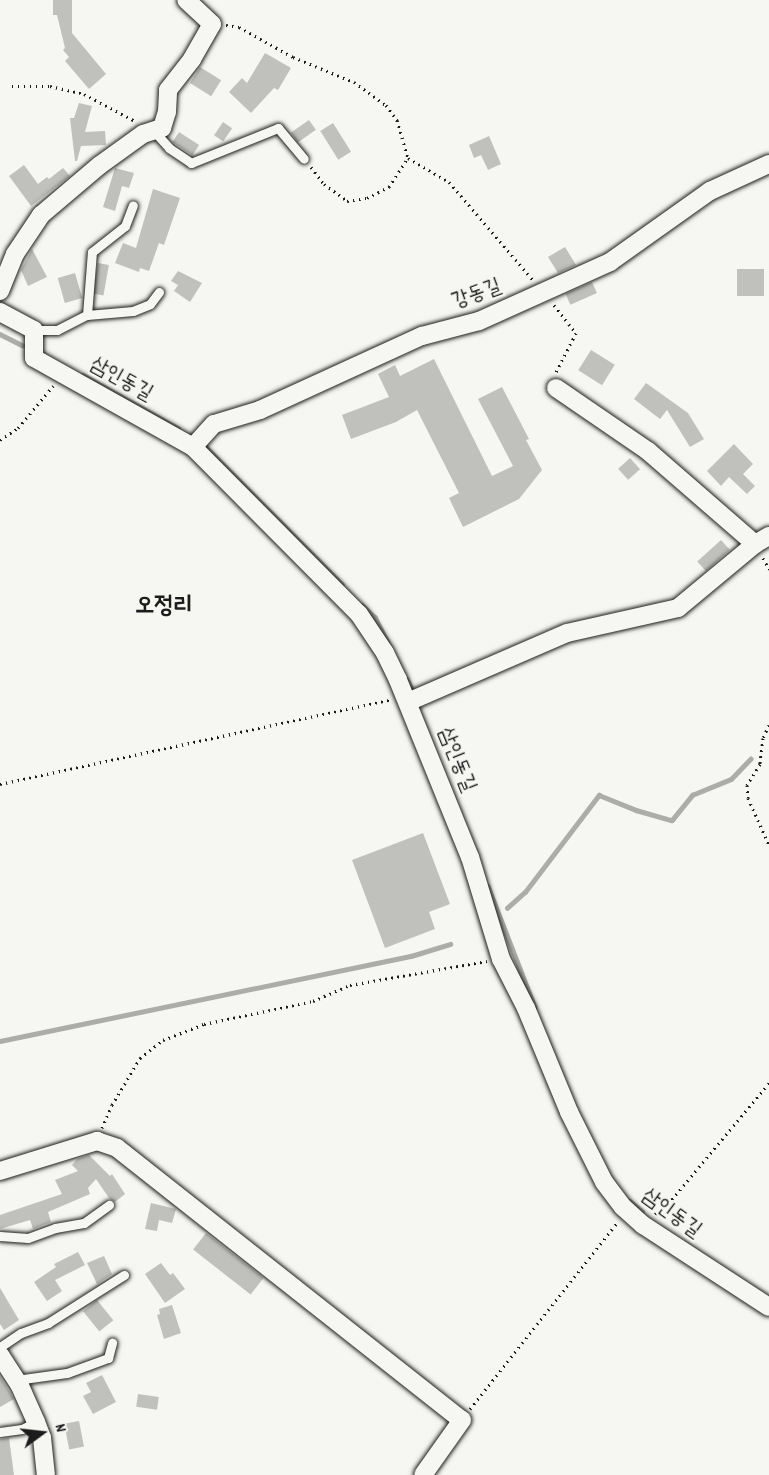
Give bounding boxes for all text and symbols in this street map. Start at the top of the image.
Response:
street label: 강동길 [449,274,505,316]
street label: 삼인동길 [85,353,157,407]
district label: 오정리 [135,594,193,622]
street label: 삼인동길 [432,724,480,796]
street label: 삼인동길 [636,1184,706,1244]
north arrow [12,1403,72,1463]
text: N [48,1421,72,1435]

